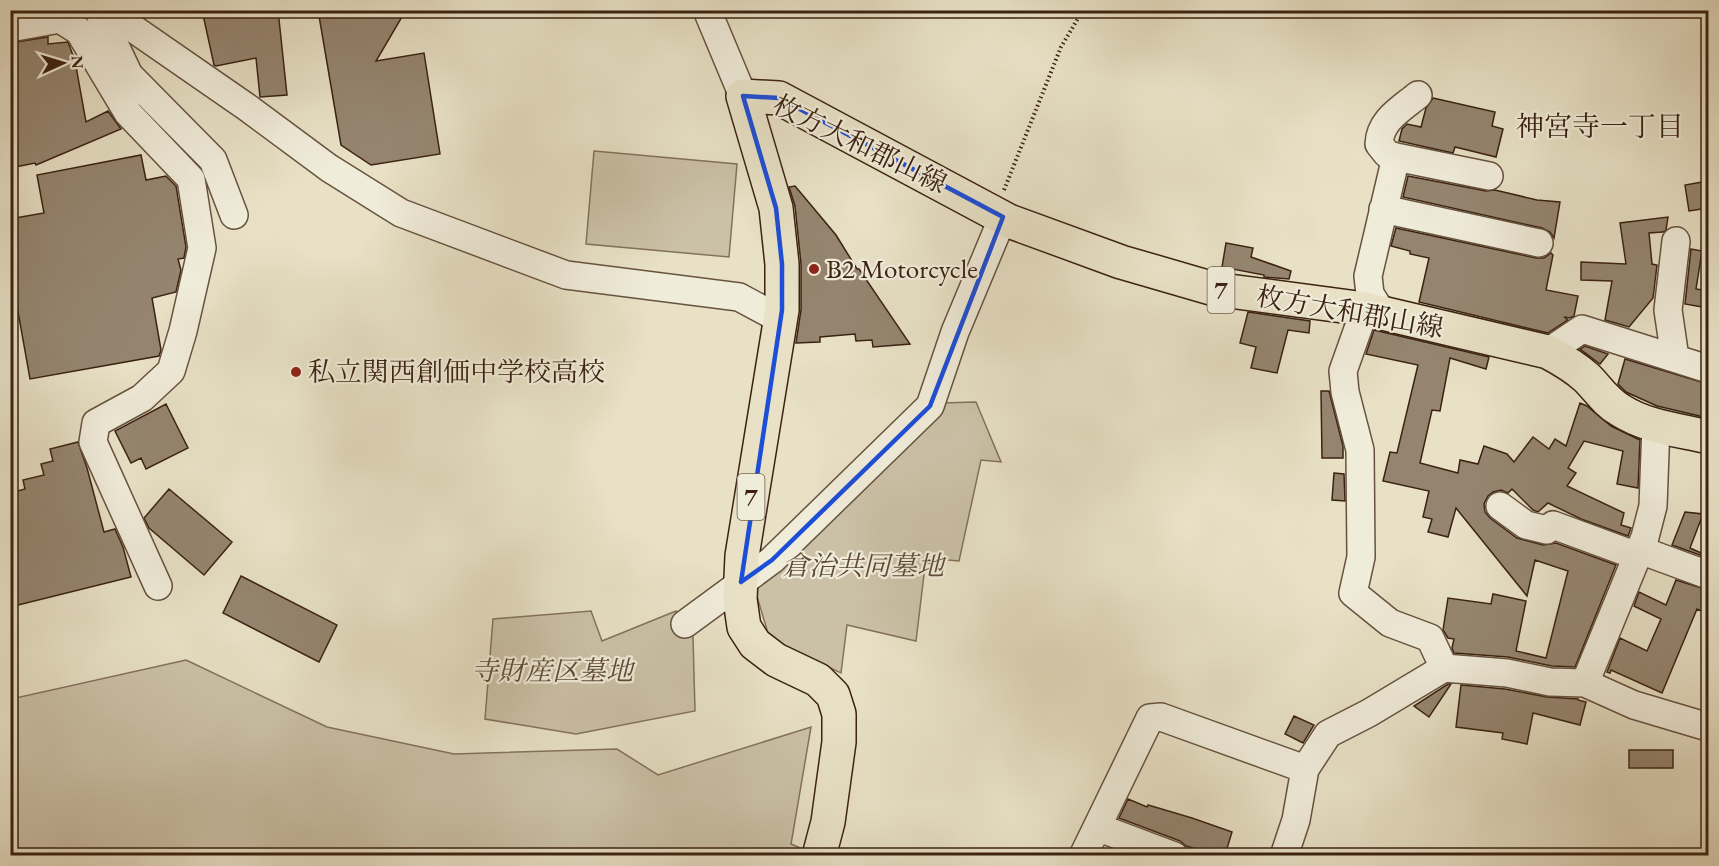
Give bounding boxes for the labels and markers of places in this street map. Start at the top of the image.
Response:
place label: B2 Motorcycle [826,251,978,286]
marker: B2 Motorcycle [807,262,821,276]
place label: 私立関西創価中学校高校 [308,354,605,389]
marker: 私立関西創価中学校高校 [289,365,303,379]

